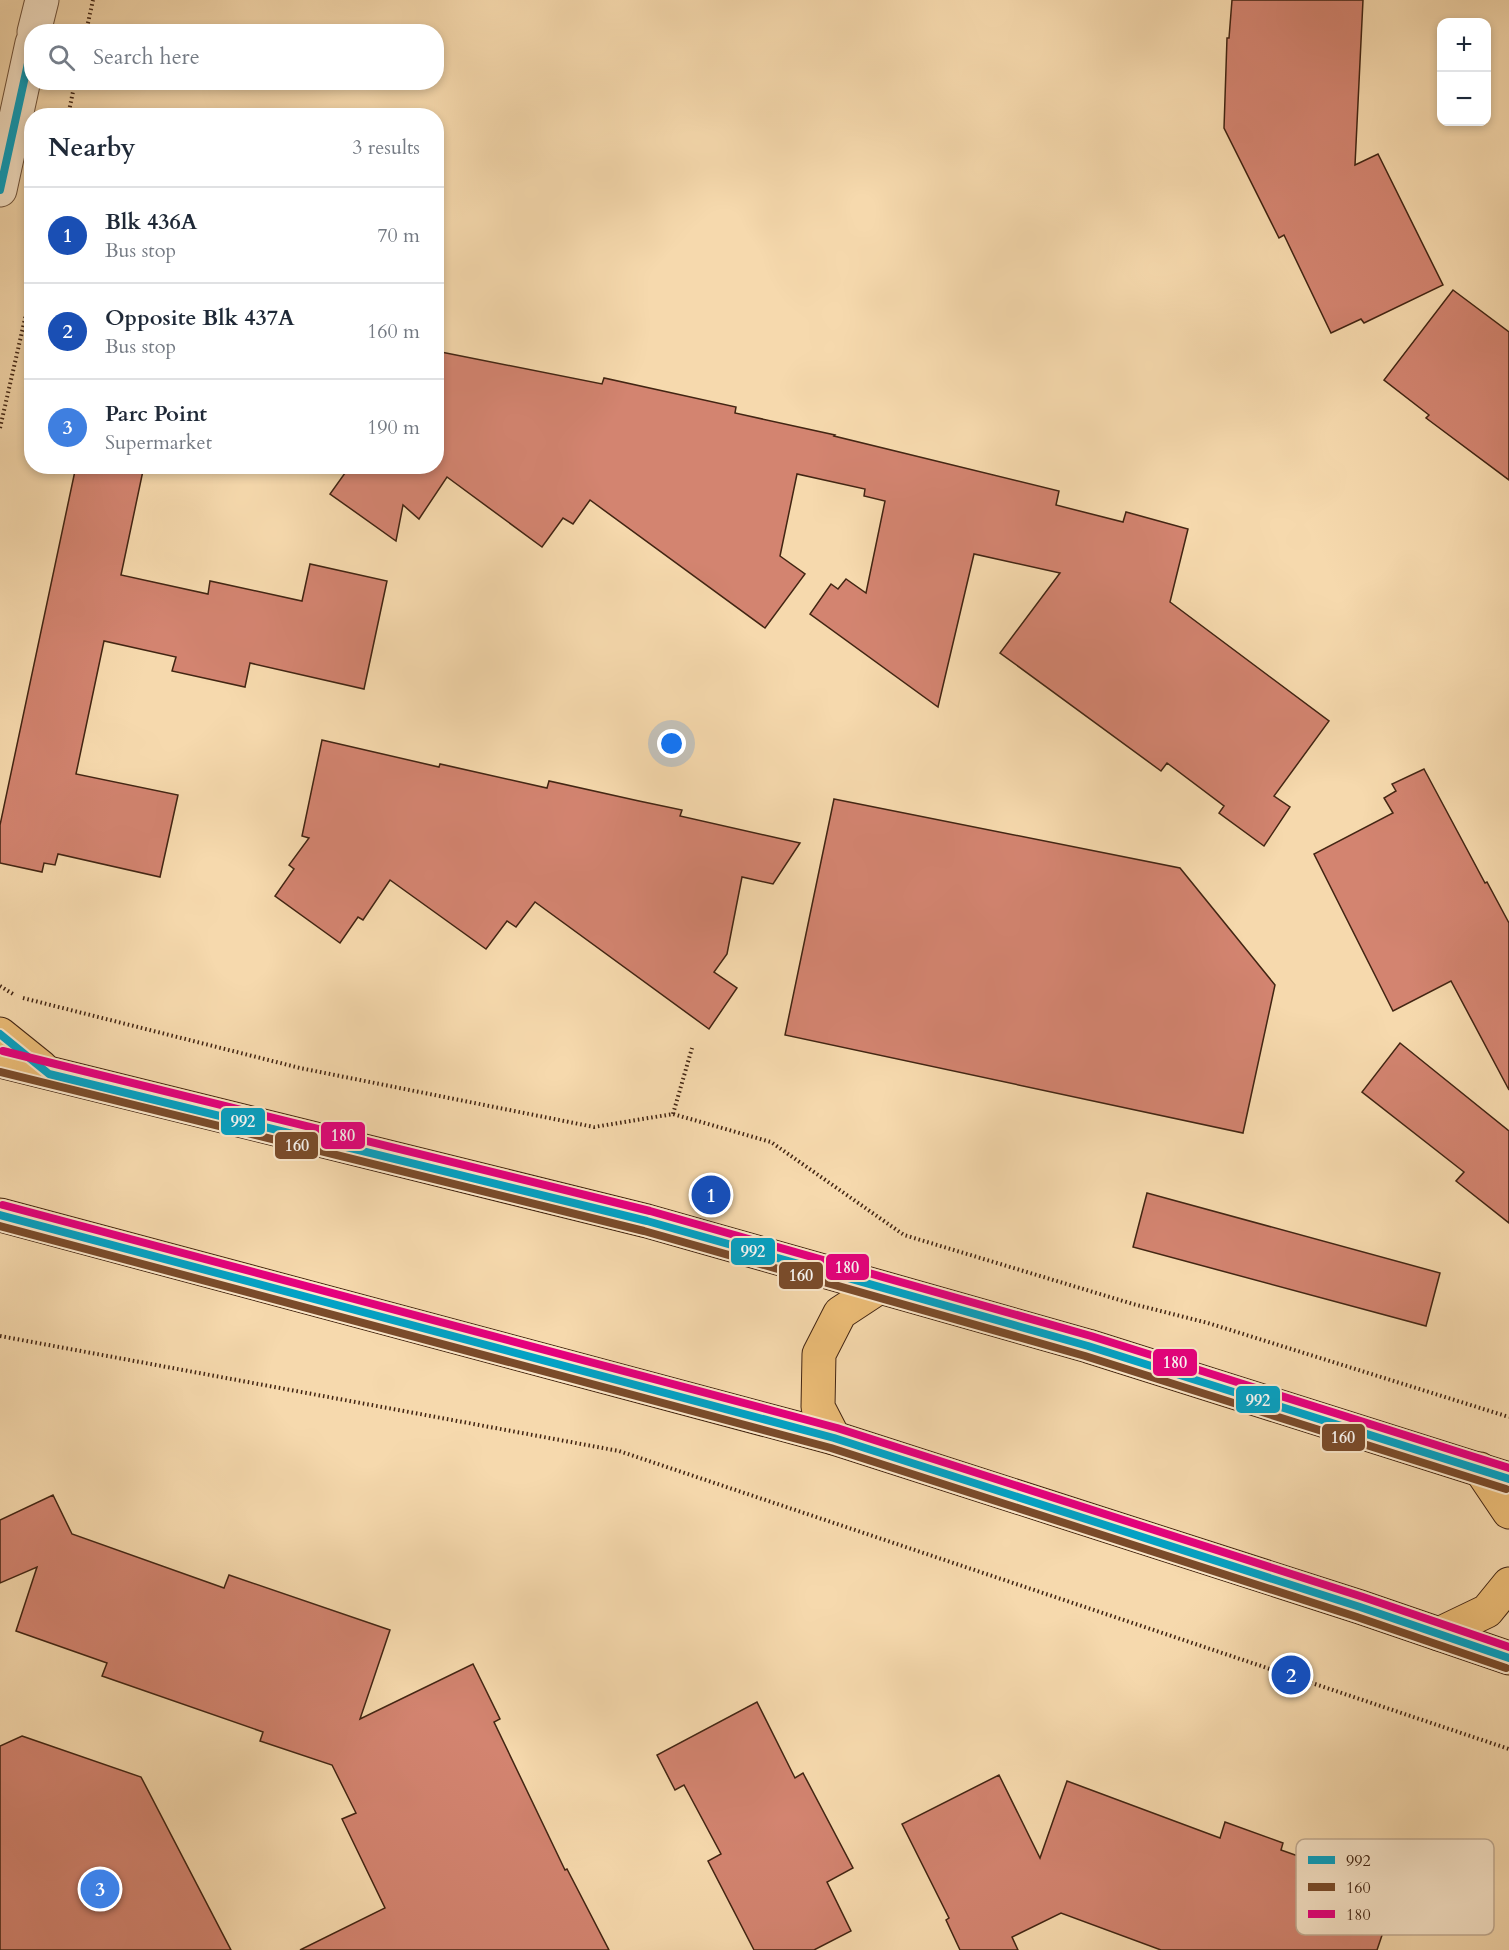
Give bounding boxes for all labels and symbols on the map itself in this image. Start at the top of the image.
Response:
your location [657,729,686,758]
line badge: 992 [220,1107,266,1136]
text: 992 [231,1111,255,1133]
line badge: 180 [320,1121,366,1150]
text: 180 [331,1125,355,1147]
line badge: 160 [274,1131,319,1160]
text: 160 [285,1135,309,1157]
pin: 1 [692,1172,730,1218]
line badge: 992 [730,1237,776,1266]
text: 992 [741,1241,765,1263]
line badge: 180 [825,1253,870,1281]
text: 180 [835,1257,859,1279]
line badge: 160 [778,1261,824,1290]
text: 160 [789,1265,813,1287]
line badge: 180 [1152,1348,1198,1377]
text: 180 [1163,1352,1187,1374]
line badge: 992 [1235,1385,1281,1414]
text: 992 [1246,1390,1270,1412]
line badge: 160 [1321,1423,1366,1452]
text: 160 [1331,1427,1355,1449]
pin: 2 [1272,1652,1310,1698]
legend [1296,1839,1494,1935]
text: 992 [1346,1850,1371,1872]
pin: 3 [80,1866,120,1912]
text: 160 [1346,1877,1371,1899]
text: 180 [1346,1904,1371,1926]

